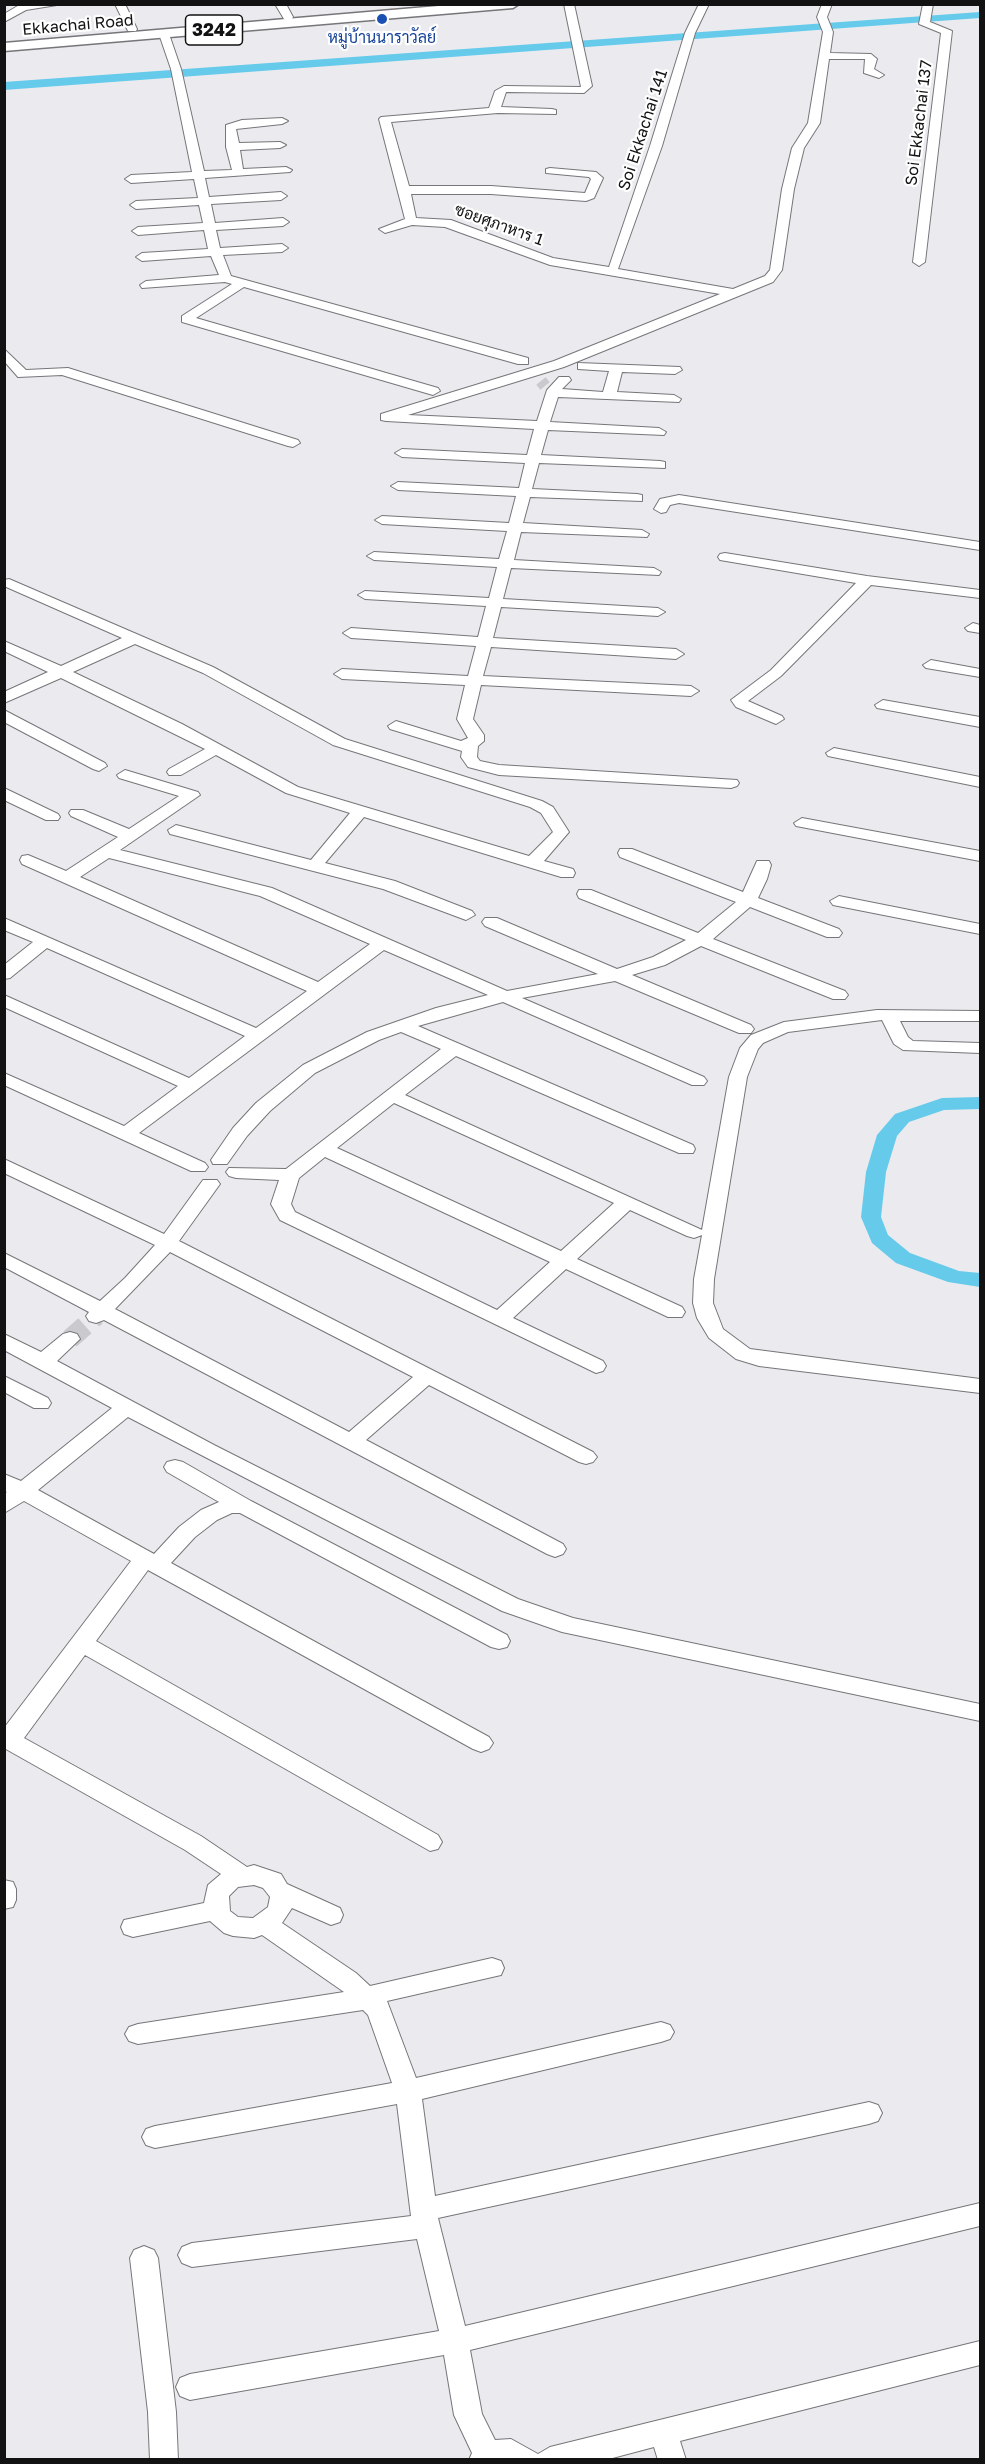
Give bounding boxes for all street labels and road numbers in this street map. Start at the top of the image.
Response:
street label: Ekkachai Road [21,11,135,39]
road number: 3242 [186,15,242,45]
street label: Soi Ekkachai 137 [902,59,936,187]
street label: Soi Ekkachai 141 [614,67,672,193]
street label: ซอยศุภาหาร 1 [452,200,546,250]

